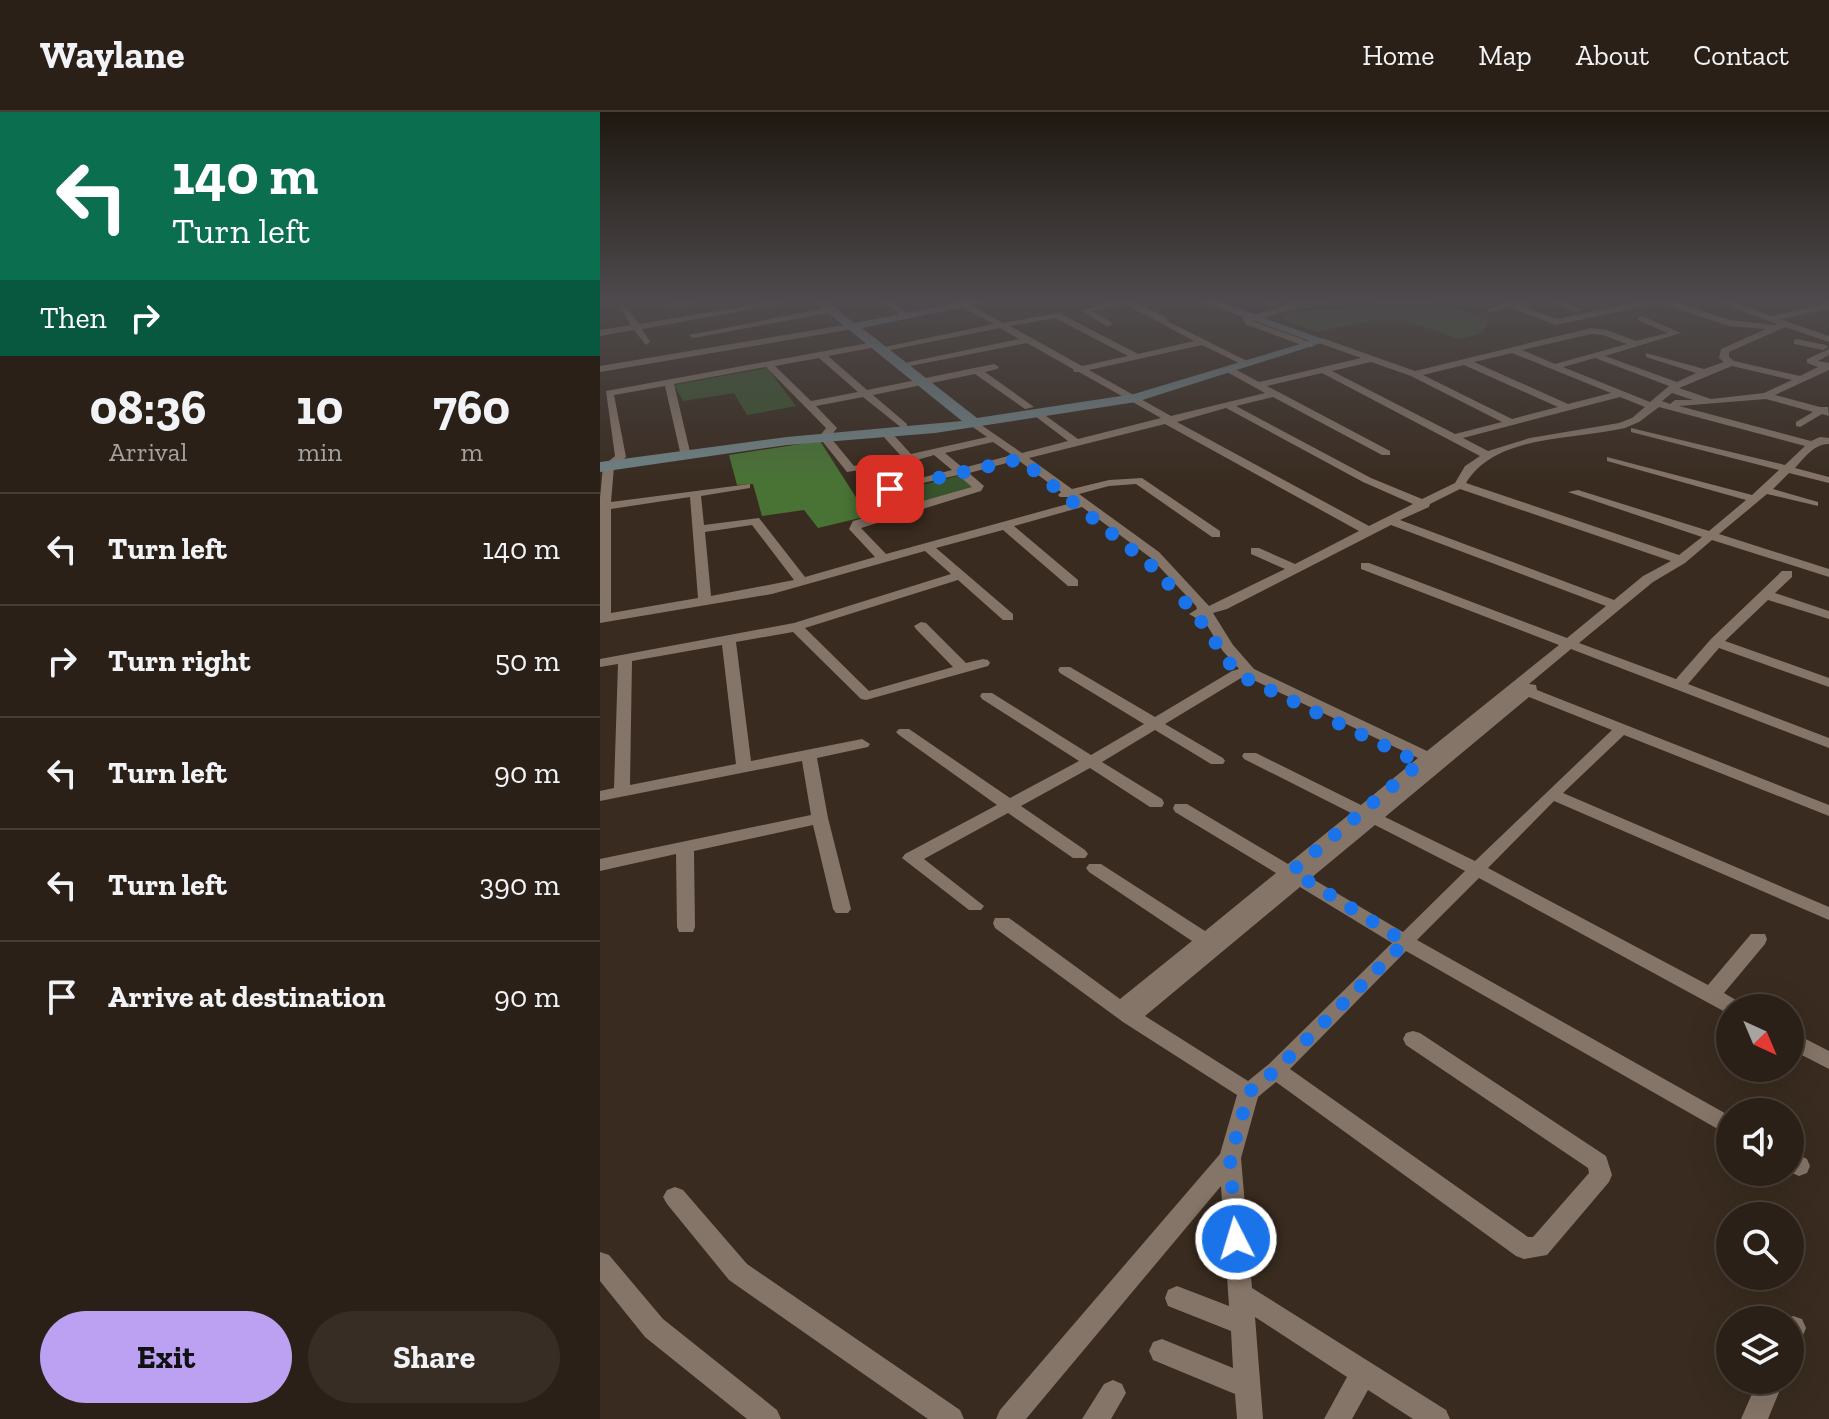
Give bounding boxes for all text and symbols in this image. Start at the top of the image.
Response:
text: Waylane [40,32,185,78]
text: Home [1362,39,1434,72]
text: Map [1478,39,1532,72]
text: About [1576,39,1649,72]
text: Contact [1693,39,1789,72]
text: 140 m [172,141,318,208]
icon: left [40,144,144,248]
text: Turn left [172,209,310,252]
icon: right [123,296,167,340]
text: Then [40,300,107,336]
text: 08:36 [90,379,207,436]
text: 10 [296,379,343,436]
text: 760 [433,379,510,436]
text: Arrival [109,436,187,468]
text: min [297,436,342,468]
text: m [460,436,483,468]
pin [856,455,924,523]
icon: arrive [868,467,912,511]
icon: left [40,527,84,571]
text: Turn left [108,531,227,567]
text: 140 m [482,531,560,567]
icon: right [40,639,84,683]
text: Turn right [108,643,250,679]
text: 50 m [495,643,560,679]
icon: left [40,751,84,795]
text: Turn left [108,755,227,791]
text: 90 m [494,755,560,791]
icon: left [40,863,84,907]
text: Turn left [108,867,227,903]
text: 390 m [479,867,560,903]
icon: arrive [40,975,84,1019]
text: Arrive at destination [108,979,385,1015]
text: 90 m [494,979,560,1015]
north arrow [1716,994,1804,1082]
map controls [1716,994,1804,1394]
button: sound [1716,1098,1804,1186]
position arrow [1194,1197,1278,1281]
button: search [1716,1202,1804,1290]
button: layers [1716,1306,1804,1394]
button: Exit [40,1311,292,1403]
button: Share [308,1311,560,1403]

